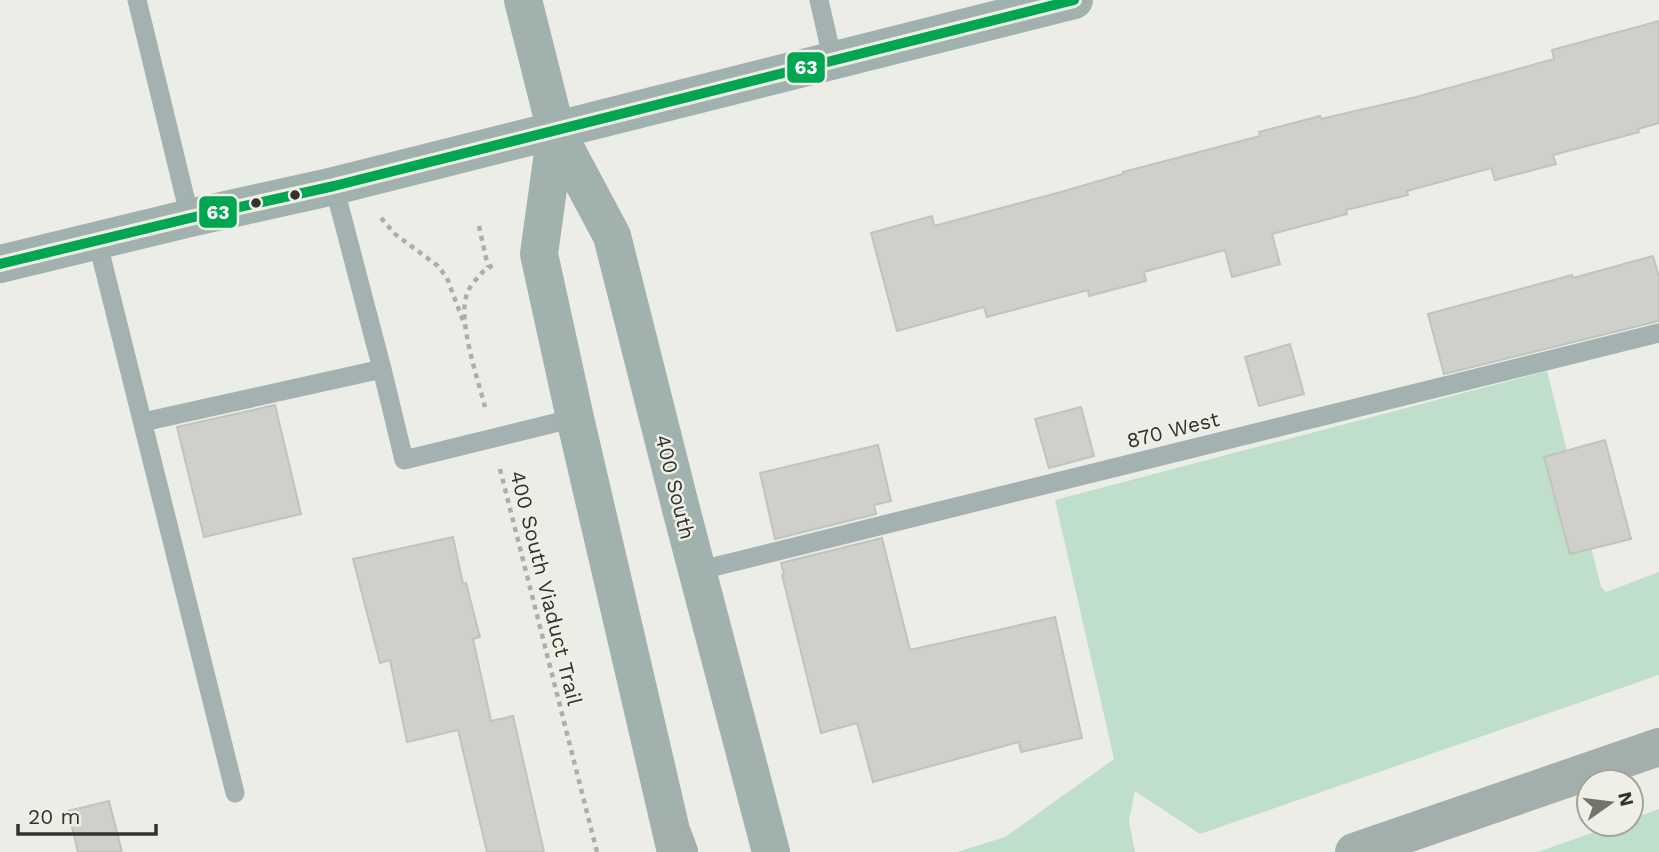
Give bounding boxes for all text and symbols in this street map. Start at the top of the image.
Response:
line badge: 63 [786,51,826,84]
text: 63 [795,56,817,79]
unlabelled marker [288,188,302,202]
line badge: 63 [198,195,238,229]
unlabelled marker [249,196,263,210]
text: 63 [207,201,229,224]
street label: 870 West [1124,406,1222,453]
street label: 400 South [650,432,701,542]
street label: 400 South Viaduct Trail [505,468,588,708]
north arrow [1575,768,1645,838]
text: N [1613,789,1639,809]
scale bar [18,792,156,836]
text: 20 m [28,804,80,829]

